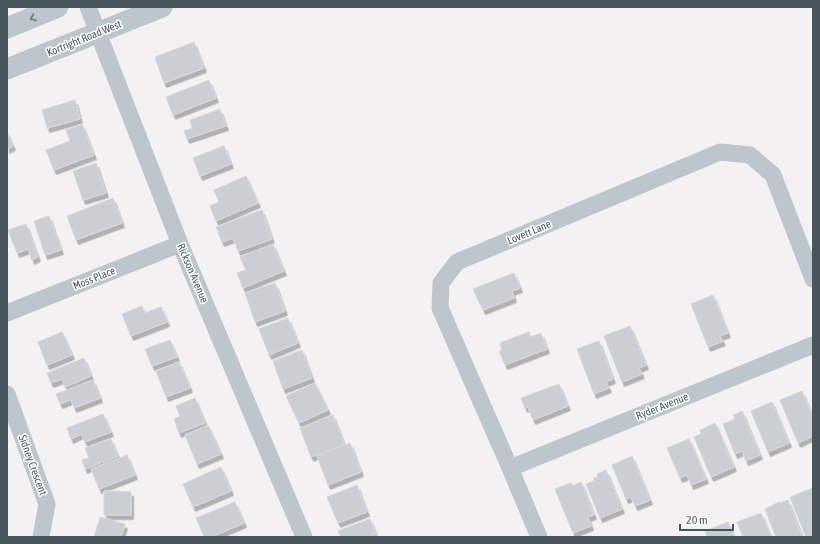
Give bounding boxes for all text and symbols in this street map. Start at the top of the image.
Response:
one-way arrow [29,13,36,21]
street label: Kortright Road West [45,18,123,58]
street label: Lovett Lane [505,217,553,247]
street label: Rickson Avenue [175,242,211,304]
street label: Moss Place [71,264,117,292]
street label: Ryder Avenue [634,390,690,422]
street label: Sidney Crescent [17,433,49,497]
scale bar [680,506,733,532]
text: 20 m [686,513,708,527]

